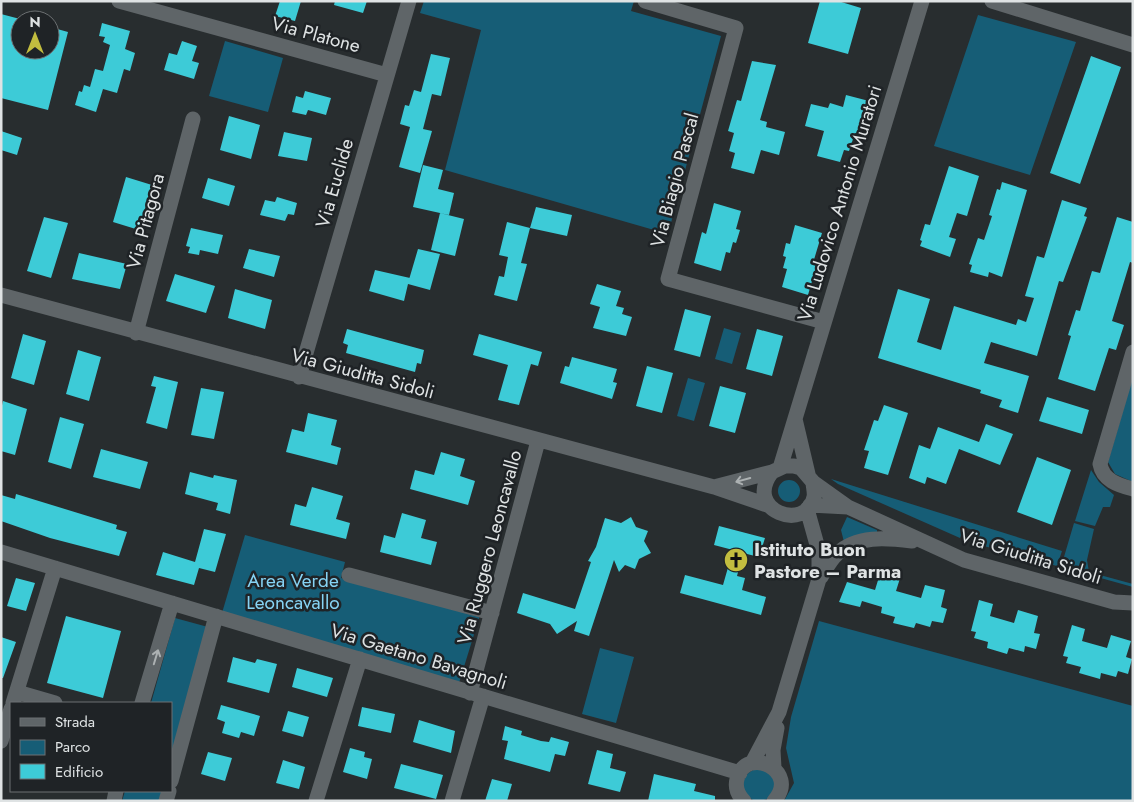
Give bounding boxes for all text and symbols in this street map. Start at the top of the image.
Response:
north arrow [10,10,60,60]
street label: Via Platone [268,10,363,59]
text: N [29,12,41,32]
street label: Via Ludovico Antonio Muratori [791,82,888,325]
street label: Via Biagio Pascal [644,110,705,250]
street label: Via Euclide [309,135,360,231]
street label: Via Pitagora [120,170,171,272]
street label: Via Giuditta Sidoli [288,341,438,406]
street label: Via Ruggero Leoncavallo [451,447,528,647]
one-way arrow [736,475,752,485]
street label: Via Giuditta Sidoli [956,522,1105,591]
place label: Istituto Buon Pastore – Parma [754,536,901,585]
church icon: Istituto Buon Pastore – Parma [723,547,749,573]
park label: Area Verde Leoncavallo [246,567,340,616]
street label: Via Gaetano Bavagnoli [327,617,510,696]
one-way arrow [152,649,162,665]
legend [10,702,172,792]
text: Strada [55,711,95,733]
text: Parco [55,736,90,758]
text: Edificio [55,761,103,783]

